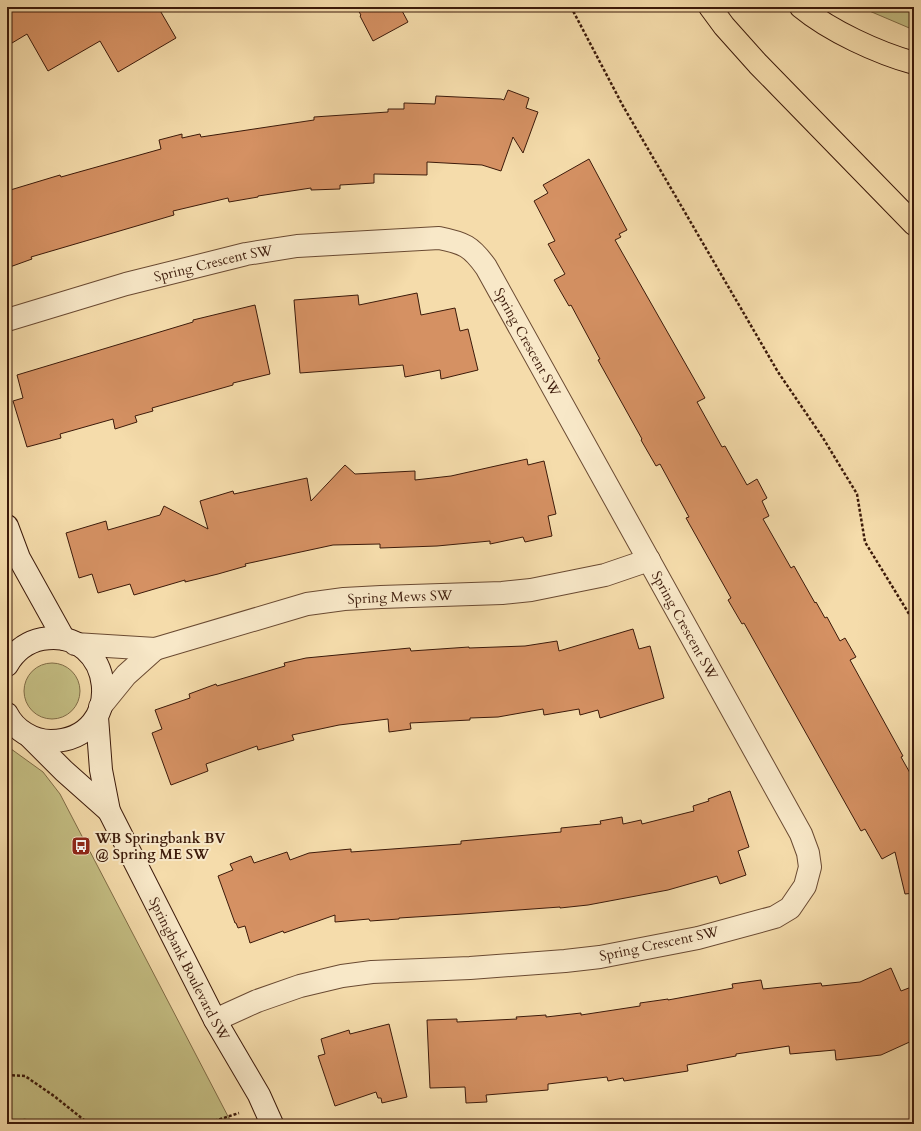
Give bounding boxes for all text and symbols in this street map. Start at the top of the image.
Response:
street label: Spring Crescent SW [152,240,274,286]
street label: Spring Crescent SW [490,284,566,400]
street label: Spring Crescent SW [647,568,723,683]
street label: Spring Mews SW [347,585,453,608]
place label: WB Springbank BV @ Spring ME SW [94,829,225,864]
bus stop icon: WB Springbank BV @ Spring ME SW [70,835,92,857]
street label: Springbank Boulevard SW [145,894,235,1044]
street label: Spring Crescent SW [598,922,721,966]

